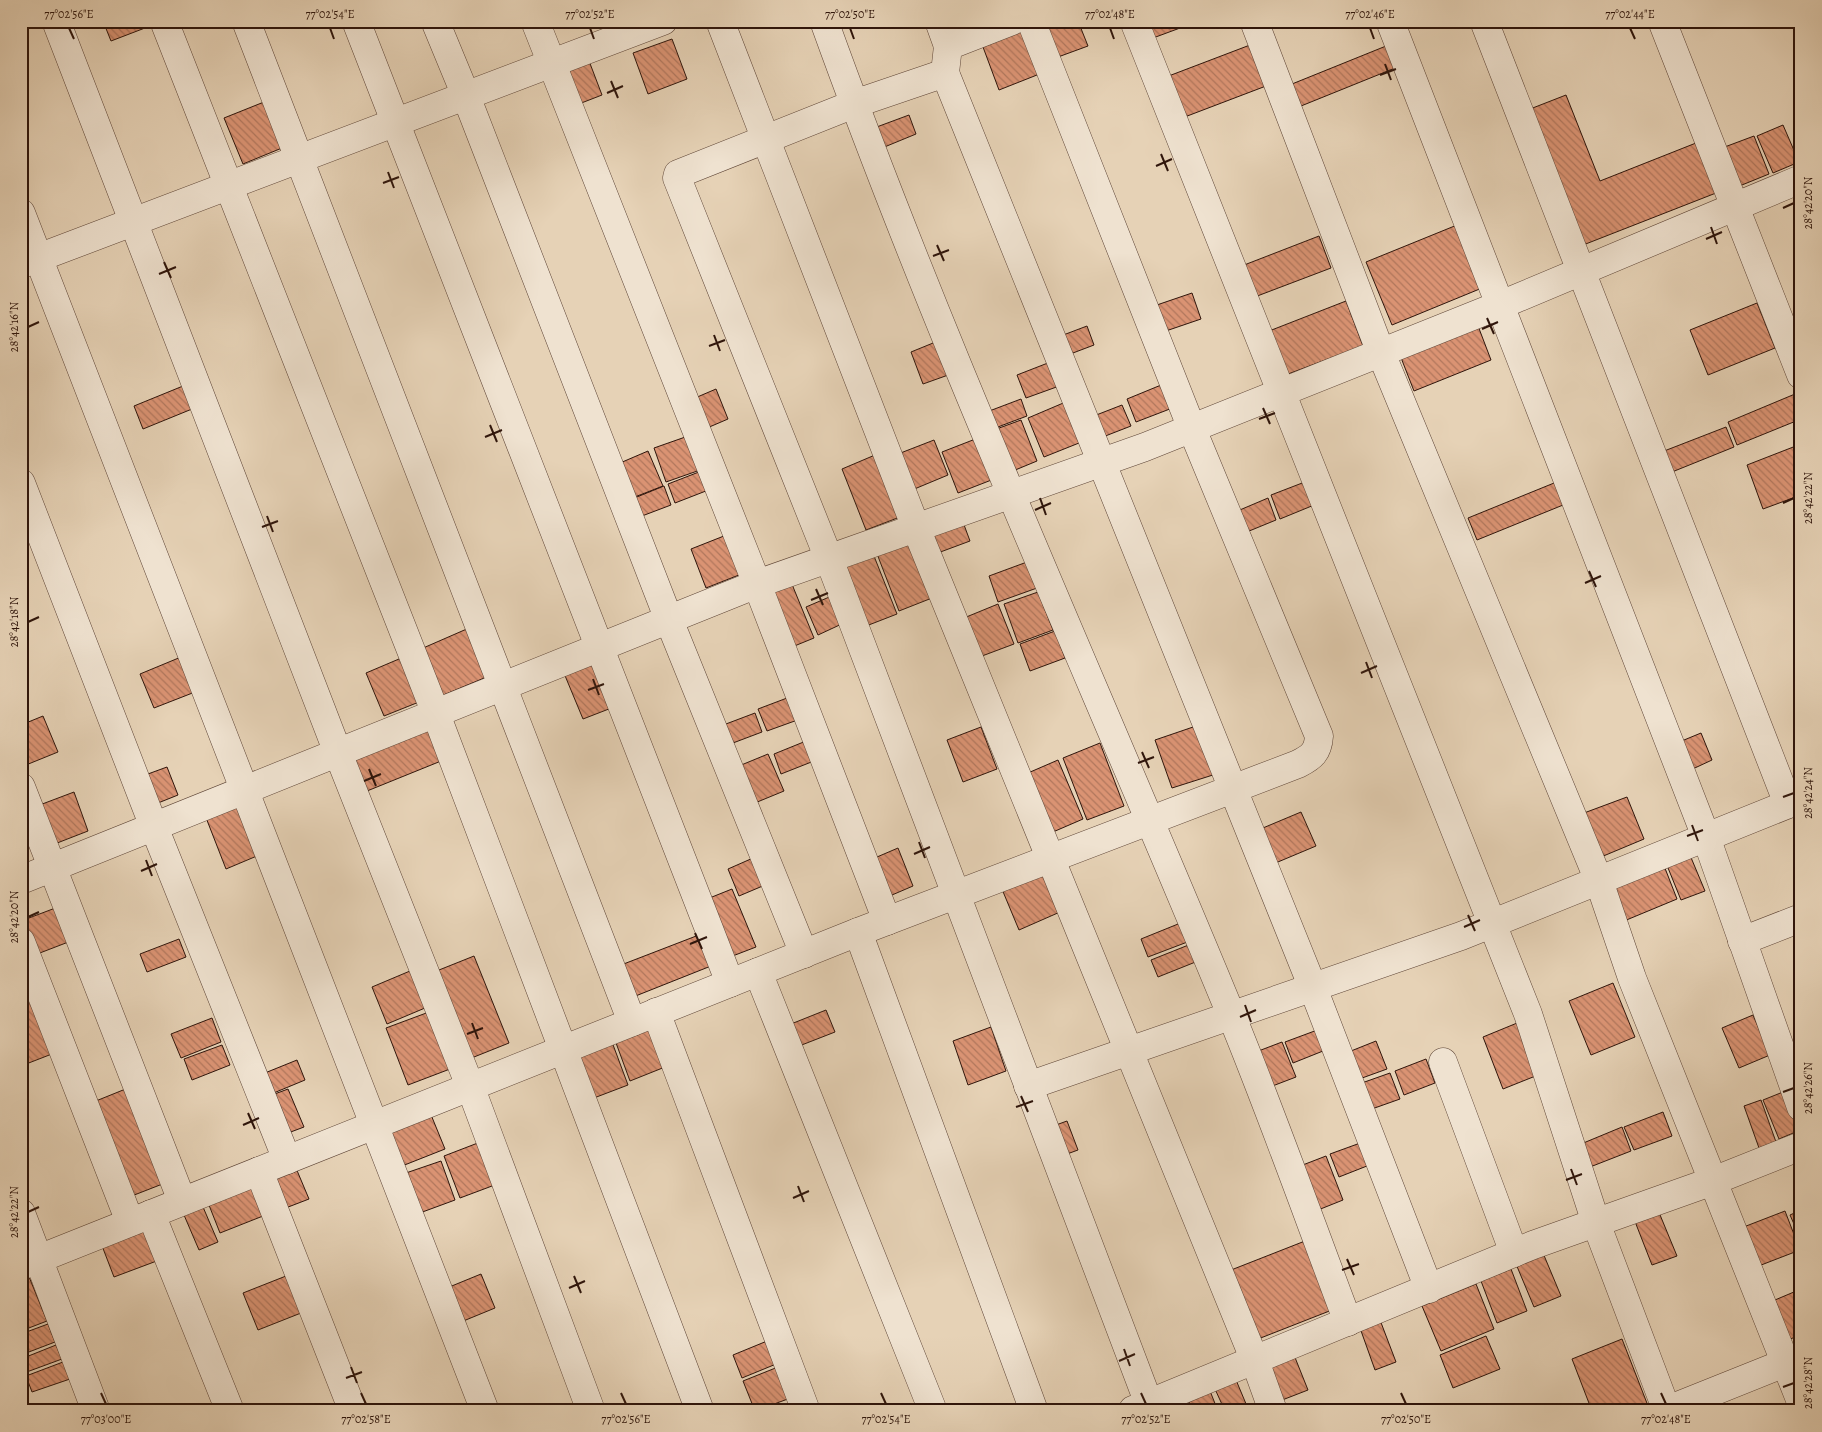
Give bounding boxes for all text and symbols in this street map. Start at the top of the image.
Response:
text: 77°02'56"E [44,6,94,22]
text: 77°02'54"E [305,6,355,22]
text: 77°02'52"E [565,6,615,22]
text: 77°02'50"E [825,6,875,22]
text: 77°02'48"E [1085,6,1135,22]
text: 77°02'46"E [1345,6,1395,22]
text: 77°02'44"E [1605,6,1655,22]
text: 28°42'20"N [1800,176,1816,229]
text: 28°42'16"N [6,302,22,352]
text: 28°42'22"N [1800,472,1816,524]
text: 28°42'18"N [6,596,22,647]
text: 28°42'24"N [1800,767,1816,819]
text: 28°42'20"N [6,890,22,943]
text: 28°42'26"N [1800,1062,1816,1114]
text: 28°42'22"N [6,1186,22,1238]
text: 28°42'28"N [1800,1357,1816,1409]
text: 77°03'00"E [81,1411,131,1427]
text: 77°02'58"E [341,1411,391,1427]
text: 77°02'56"E [601,1411,651,1427]
text: 77°02'54"E [861,1411,911,1427]
text: 77°02'52"E [1121,1411,1171,1427]
text: 77°02'50"E [1381,1411,1431,1427]
text: 77°02'48"E [1641,1411,1691,1427]

